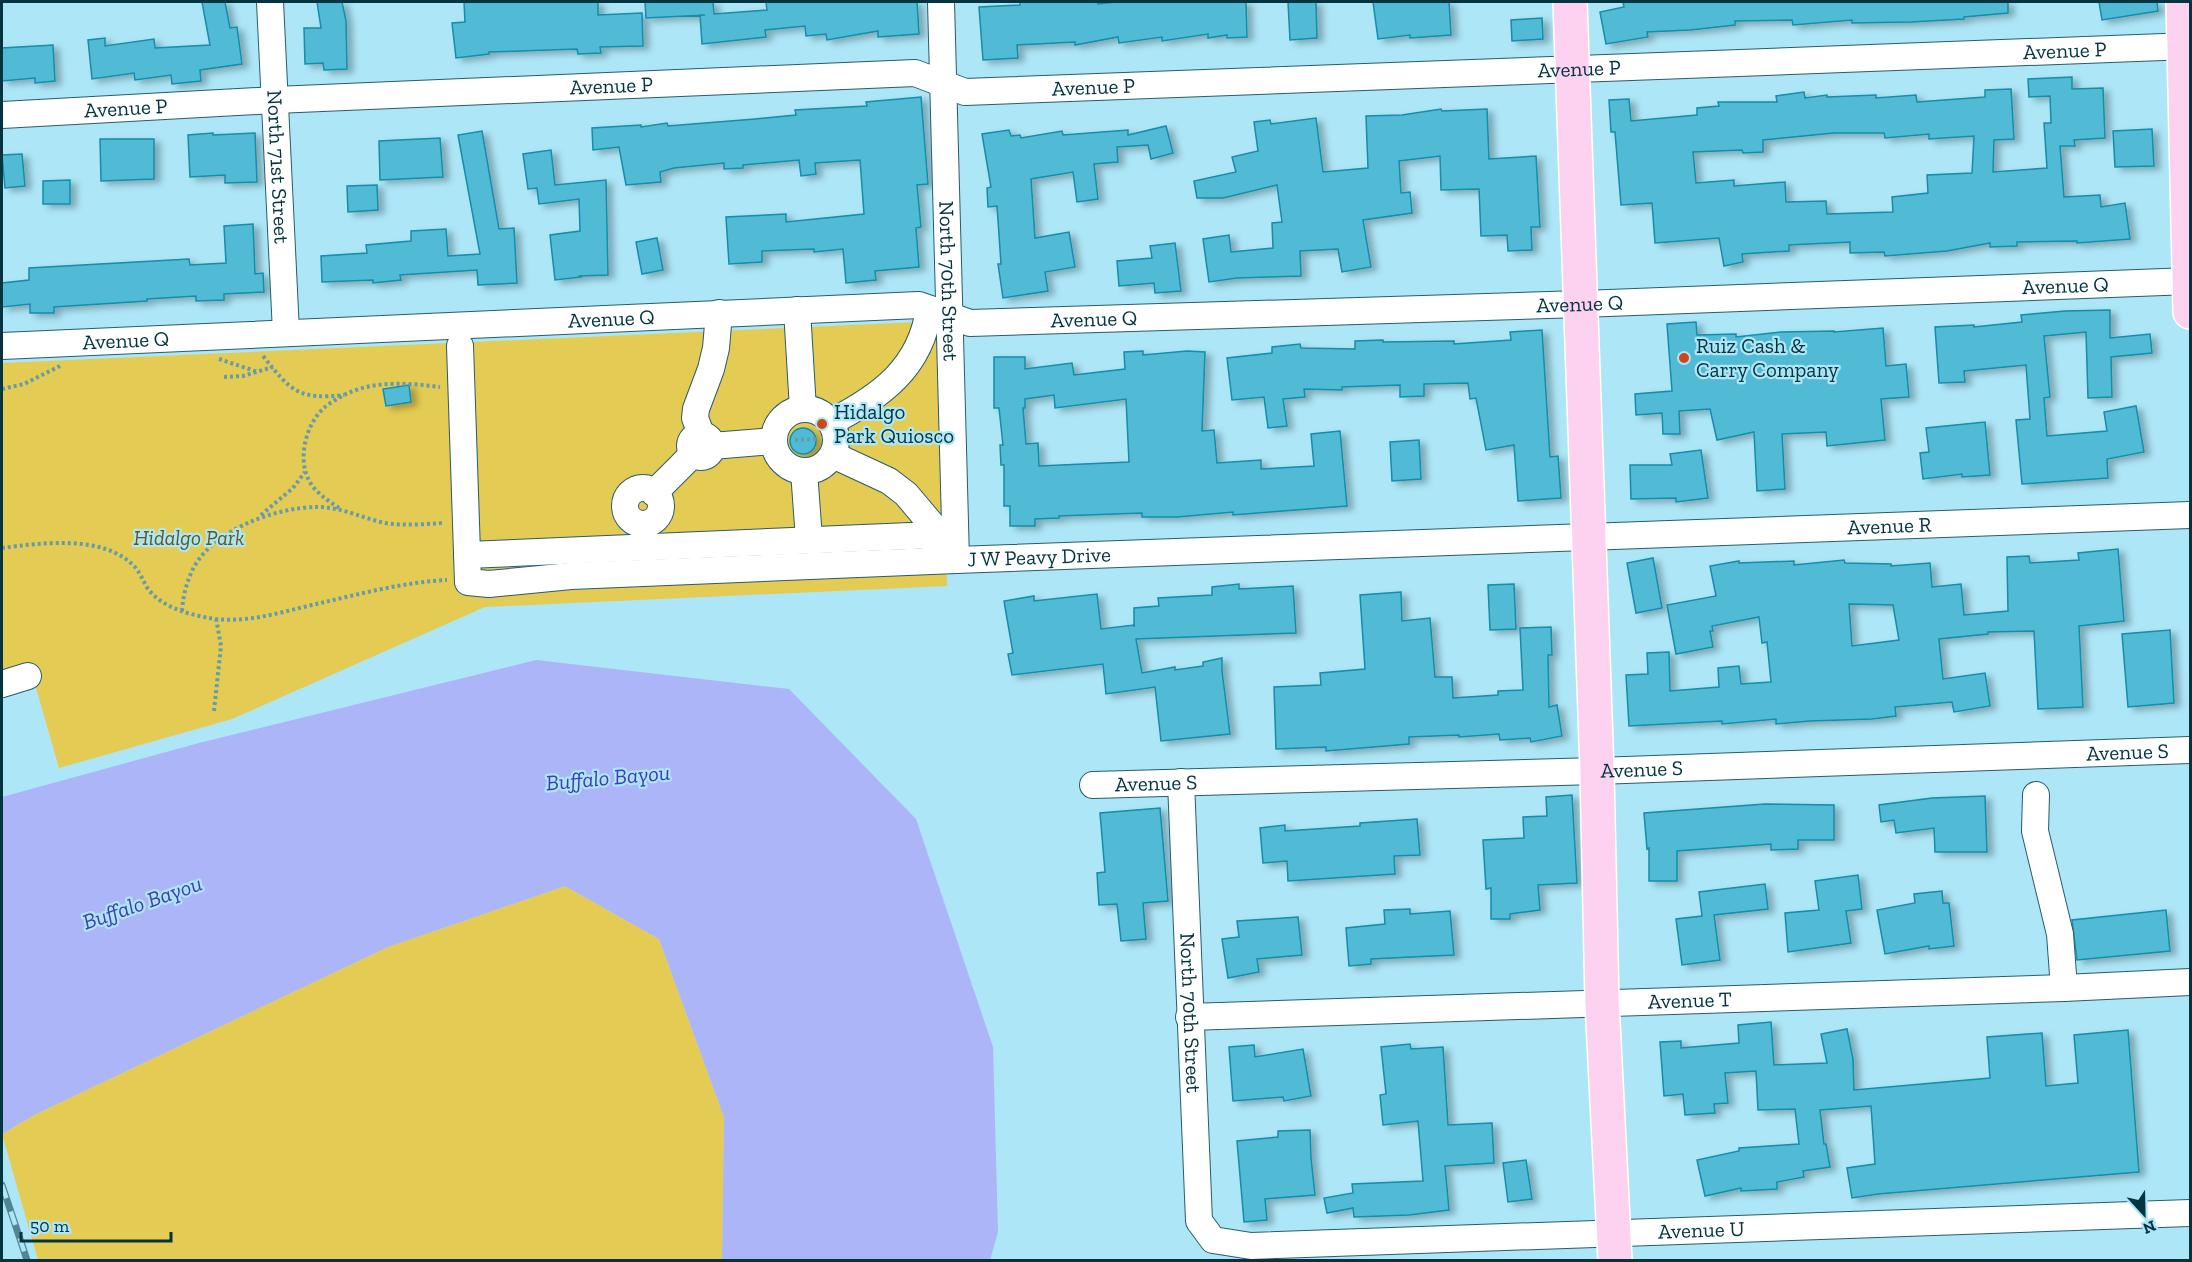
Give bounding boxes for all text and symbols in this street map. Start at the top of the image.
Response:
street label: Avenue P [2023,36,2107,64]
street label: Avenue P [1537,54,1621,82]
street label: Avenue P [569,71,653,100]
street label: Avenue P [1051,73,1136,101]
street label: North 71st Street [262,89,295,244]
street label: Avenue P [83,93,168,122]
street label: North 70th Street [934,200,964,362]
street label: Avenue Q [2021,271,2109,299]
street label: Avenue Q [1536,289,1624,317]
street label: Avenue Q [567,304,655,333]
street label: Avenue Q [1050,305,1138,332]
street label: Avenue Q [82,326,170,354]
place label: Ruiz Cash & Carry Company [1696,333,1839,382]
marker: Ruiz Cash & Carry Company [1677,351,1691,365]
place label: Hidalgo Park Quiosco [834,399,954,448]
marker: Hidalgo Park Quiosco [815,417,829,431]
street label: Avenue R [1847,511,1932,539]
park label: Hidalgo Park [134,525,244,550]
street label: J W Peavy Drive [967,541,1111,572]
street label: Avenue S [2086,738,2169,766]
street label: Avenue S [1600,755,1683,783]
water label: Buffalo Bayou [545,759,671,796]
street label: Avenue S [1114,769,1198,796]
water label: Buffalo Bayou [79,869,206,936]
street label: North 70th Street [1175,932,1207,1094]
street label: Avenue T [1647,986,1732,1014]
north arrow [2114,1184,2174,1244]
scale bar [21,1205,171,1243]
text: 50 m [30,1215,70,1237]
street label: Avenue U [1658,1216,1745,1244]
text: N [2140,1216,2159,1239]

